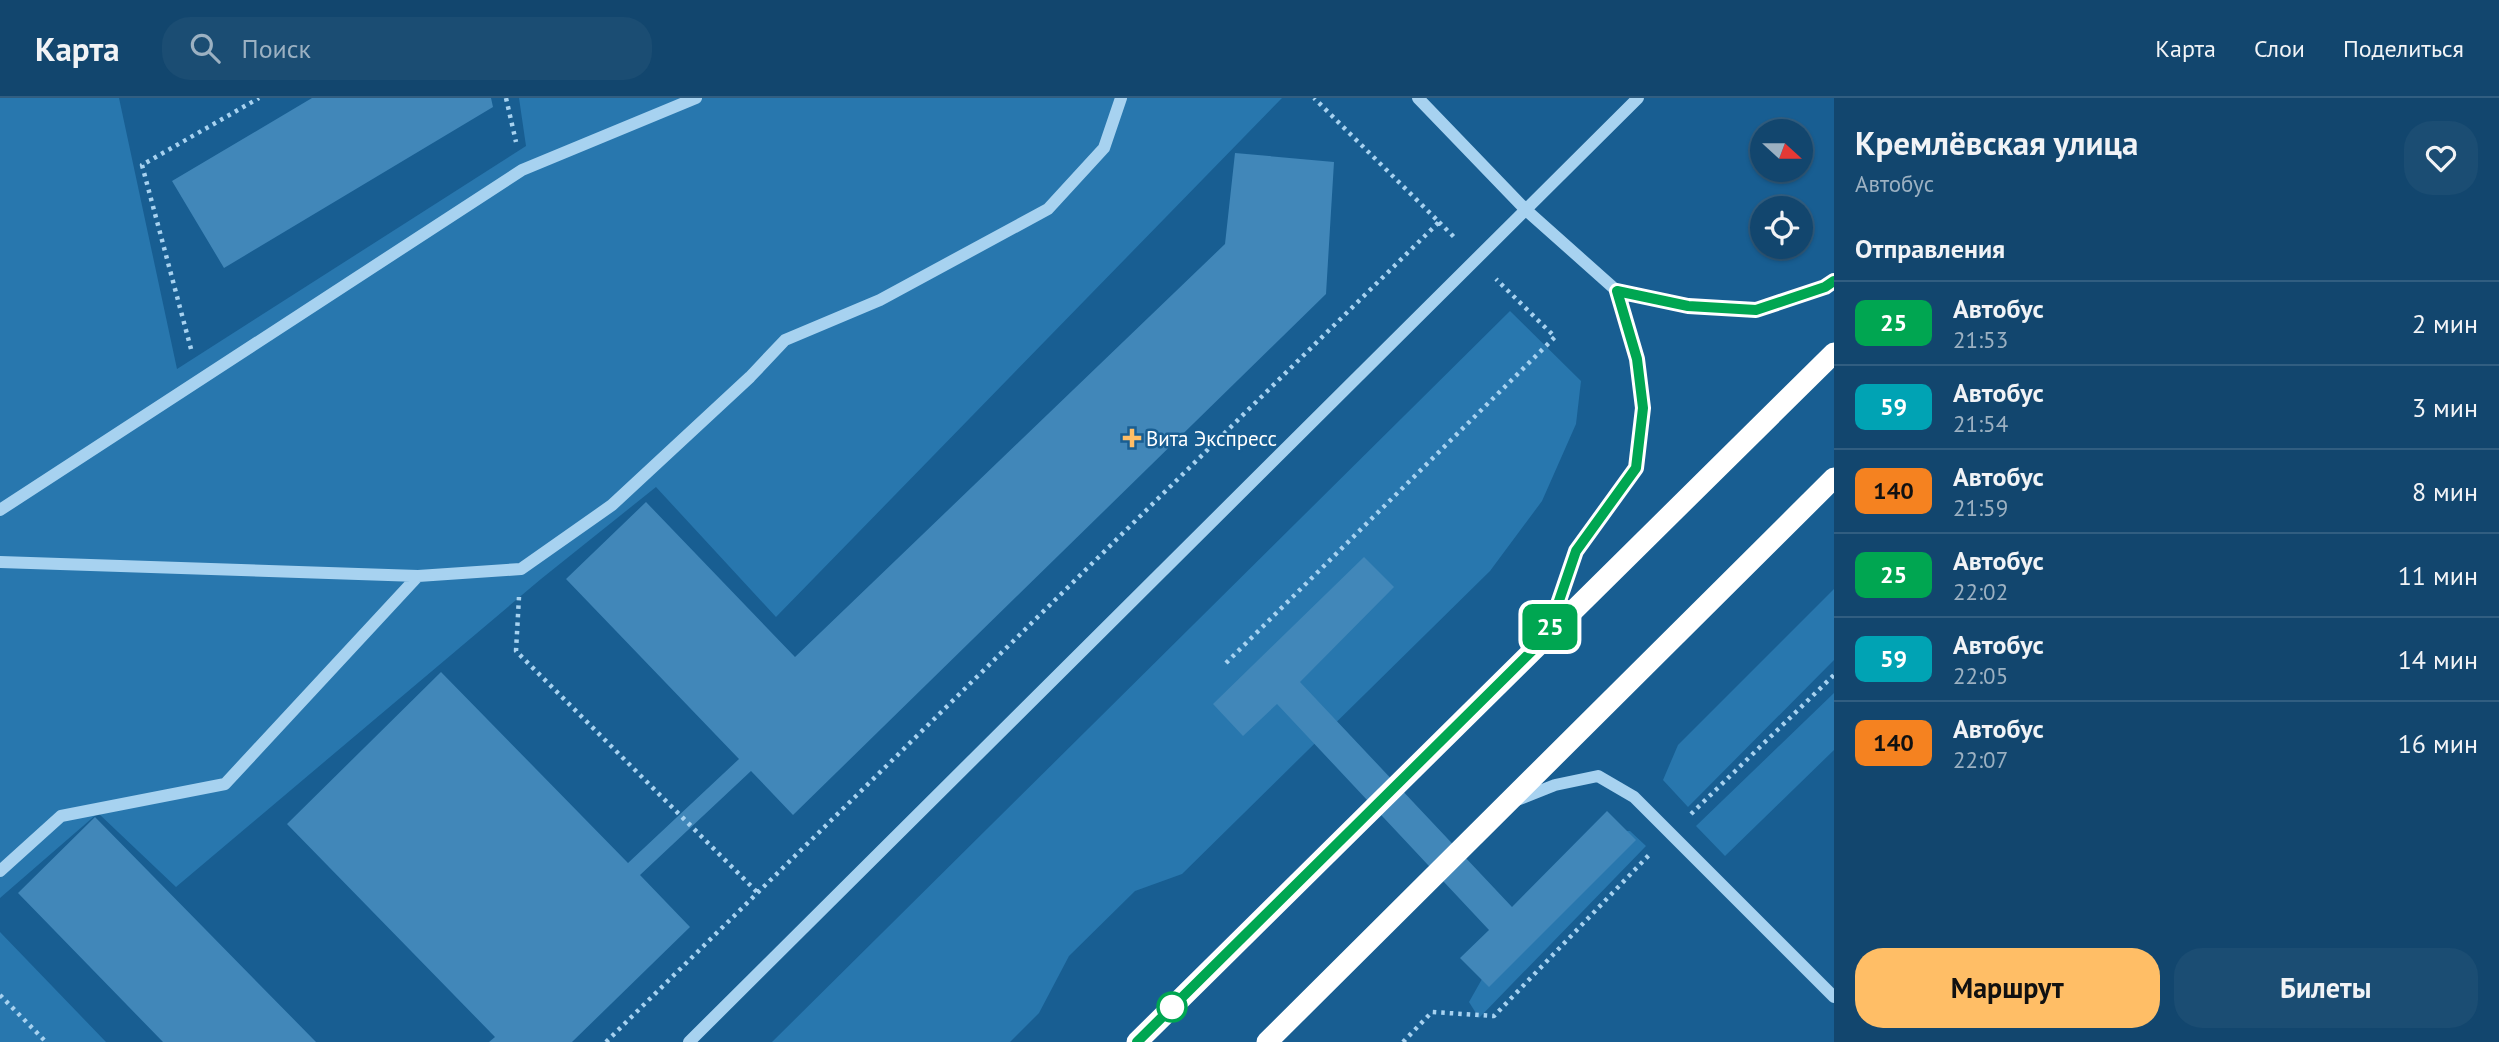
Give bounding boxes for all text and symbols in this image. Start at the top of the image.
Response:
search box [162,17,652,80]
text: Карта [35,27,120,70]
icon: search [186,29,224,67]
text: Поиск [242,32,311,65]
text: Карта [2155,33,2216,64]
text: Слои [2254,33,2305,64]
text: Поделиться [2343,33,2464,64]
north arrow [1750,119,1813,182]
map controls [1750,119,1813,259]
text: Кремлёвская улица [1855,121,2138,164]
button: heart [2404,121,2478,195]
text: Автобус [1855,169,1934,198]
button: locate [1750,196,1813,259]
text: Отправления [1855,232,2005,265]
text: Автобус [1953,292,2044,325]
text: 25 [1880,307,1907,338]
text: 2 мин [2412,307,2478,340]
text: 21:53 [1953,325,2008,354]
text: Автобус [1953,376,2044,409]
text: 59 [1880,391,1907,422]
text: 3 мин [2412,391,2478,424]
text: 21:54 [1953,409,2008,438]
place label: Вита Экспресс [1146,425,1277,452]
marker: Вита Экспресс [1124,430,1140,446]
text: Автобус [1953,460,2044,493]
text: 140 [1873,475,1914,506]
text: 8 мин [2412,475,2478,508]
text: 21:59 [1953,493,2008,522]
text: Автобус [1953,544,2044,577]
text: 25 [1880,559,1907,590]
text: 11 мин [2398,559,2478,592]
text: 22:02 [1953,577,2008,606]
line badge: 25 [1518,604,1582,650]
text: 25 [1536,611,1564,642]
text: Автобус [1953,628,2044,661]
text: 59 [1880,643,1907,674]
text: 14 мин [2398,643,2478,676]
text: 22:05 [1953,661,2008,690]
text: Автобус [1953,712,2044,745]
text: 140 [1873,727,1914,758]
text: 16 мин [2398,727,2478,760]
text: 22:07 [1953,745,2008,774]
button: Маршрут [1855,948,2160,1028]
button: Билеты [2174,948,2478,1028]
unlabelled marker [1157,992,1187,1022]

